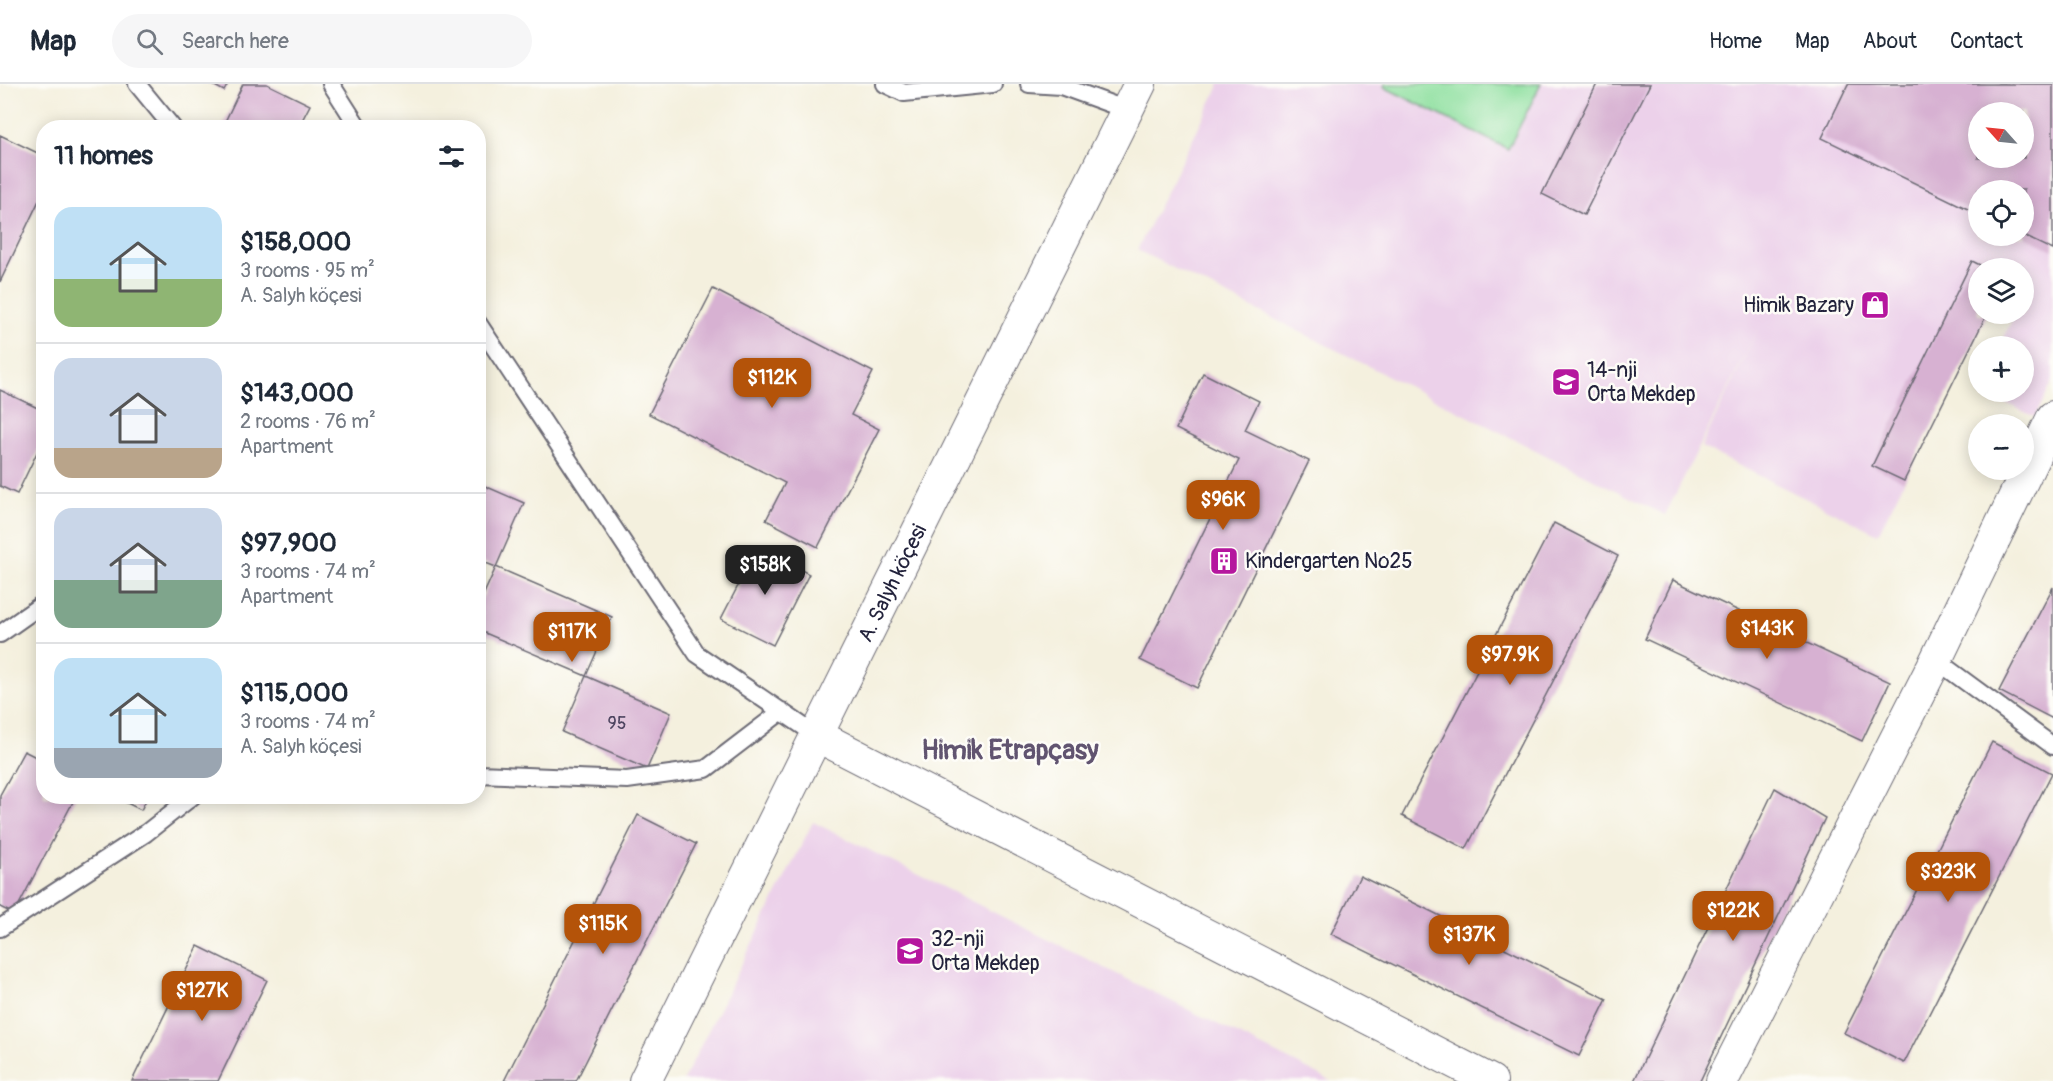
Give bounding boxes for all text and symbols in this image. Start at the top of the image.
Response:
search box [112,14,532,68]
text: Map [30,24,76,59]
icon: search [133,25,166,58]
text: Search here [181,27,289,55]
text: Home [1709,28,1762,55]
text: Map [1795,28,1830,55]
text: About [1863,28,1917,55]
text: Contact [1950,28,2023,55]
north arrow [1968,102,2034,168]
map controls [1968,102,2034,480]
text: 11 homes [54,140,153,172]
icon: filters [435,140,468,173]
button: locate [1968,180,2034,246]
text: $158,000 [240,226,351,258]
icon: home [102,231,174,303]
text: 3 rooms · 95 m² [240,258,375,283]
button: layers [1968,258,2034,324]
text: A. Salyh köçesi [240,283,362,308]
shop icon: Himik Bazary [1859,289,1891,321]
place label: Himik Bazary [1743,292,1854,319]
button: + [1968,336,2034,402]
place label: 14-nji Orta Mekdep [1587,357,1696,408]
pin: $112K [730,358,814,409]
text: $112K [747,365,797,390]
school or university icon: 14-nji Orta Mekdep [1550,366,1582,398]
text: $143,000 [240,377,354,409]
icon: home [102,382,174,454]
text: 2 rooms · 76 m² [240,409,376,434]
button: − [1968,414,2034,480]
text: Apartment [240,434,333,459]
pin: $96K [1187,480,1259,531]
text: $96K [1201,487,1245,512]
street label: A. Salyh köçesi [852,520,933,646]
text: $97,900 [240,527,337,559]
icon: home [102,532,174,604]
pin: $158K [723,545,807,596]
building icon: Kindergarten №25 [1208,545,1240,577]
place label: Kindergarten №25 [1245,548,1413,575]
text: $158K [739,552,791,577]
text: 3 rooms · 74 m² [240,559,376,584]
text: Apartment [240,584,333,609]
pin: $143K [1725,609,1809,660]
pin: $117K [530,612,614,663]
text: $143K [1740,616,1794,641]
text: $117K [547,619,597,644]
pin: $97.9K [1461,635,1559,686]
text: $97.9K [1481,642,1539,667]
text: $115,000 [240,677,348,709]
icon: home [102,682,174,754]
text: 3 rooms · 74 m² [240,709,376,734]
house number: 95 [607,712,627,735]
text: A. Salyh köçesi [240,734,362,759]
district label: Himik Etrapçasy [921,734,1099,767]
pin: $323K [1906,852,1990,903]
text: $323K [1920,859,1976,884]
pin: $122K [1691,891,1775,942]
text: $122K [1706,898,1760,923]
pin: $115K [561,904,645,955]
text: $115K [578,911,628,936]
pin: $137K [1427,915,1511,966]
text: $137K [1443,922,1495,947]
place label: 32-nji Orta Mekdep [931,926,1040,977]
school or university icon: 32-nji Orta Mekdep [894,935,926,967]
pin: $127K [160,971,244,1022]
text: $127K [176,978,228,1003]

